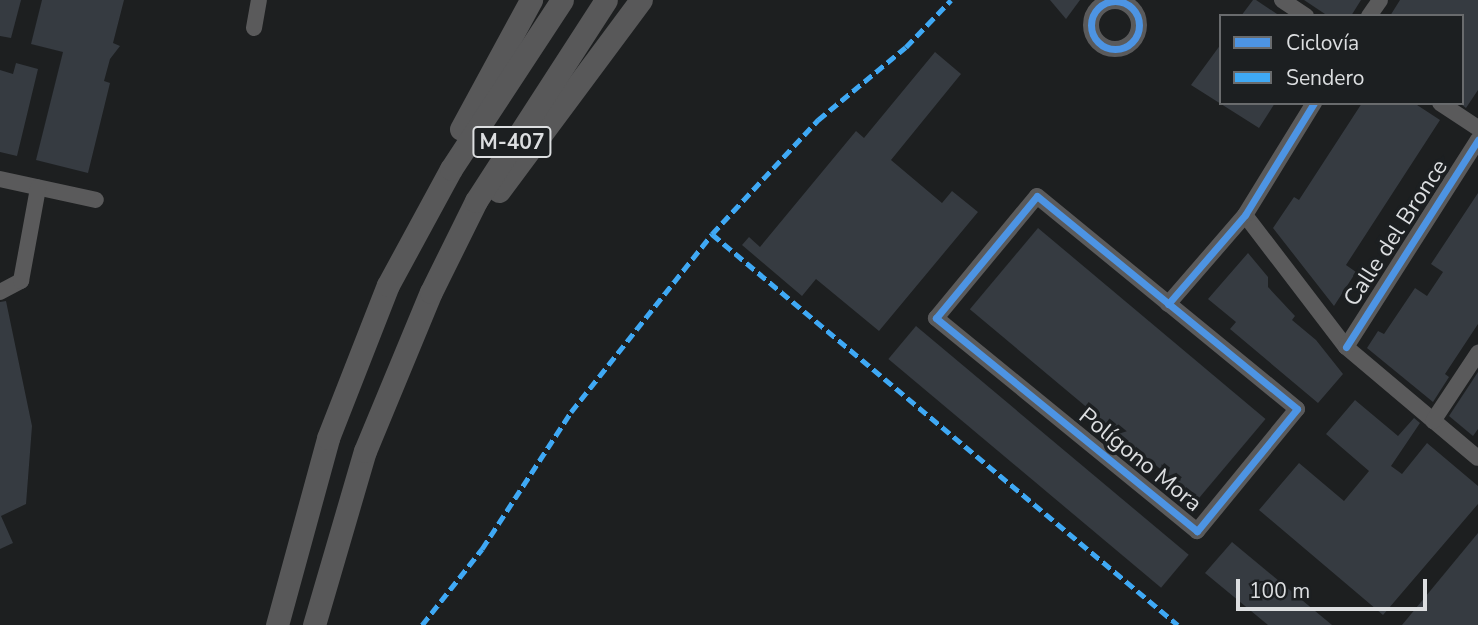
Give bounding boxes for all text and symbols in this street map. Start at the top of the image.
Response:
legend [1219,14,1464,105]
text: Ciclovía [1286,29,1359,57]
text: Sendero [1286,64,1365,92]
road number: M-407 [472,124,552,160]
street label: Calle del Bronce [1338,154,1454,312]
street label: Polígono Mora [1073,402,1207,518]
scale bar [1240,566,1431,610]
text: 100 m [1249,577,1310,605]

